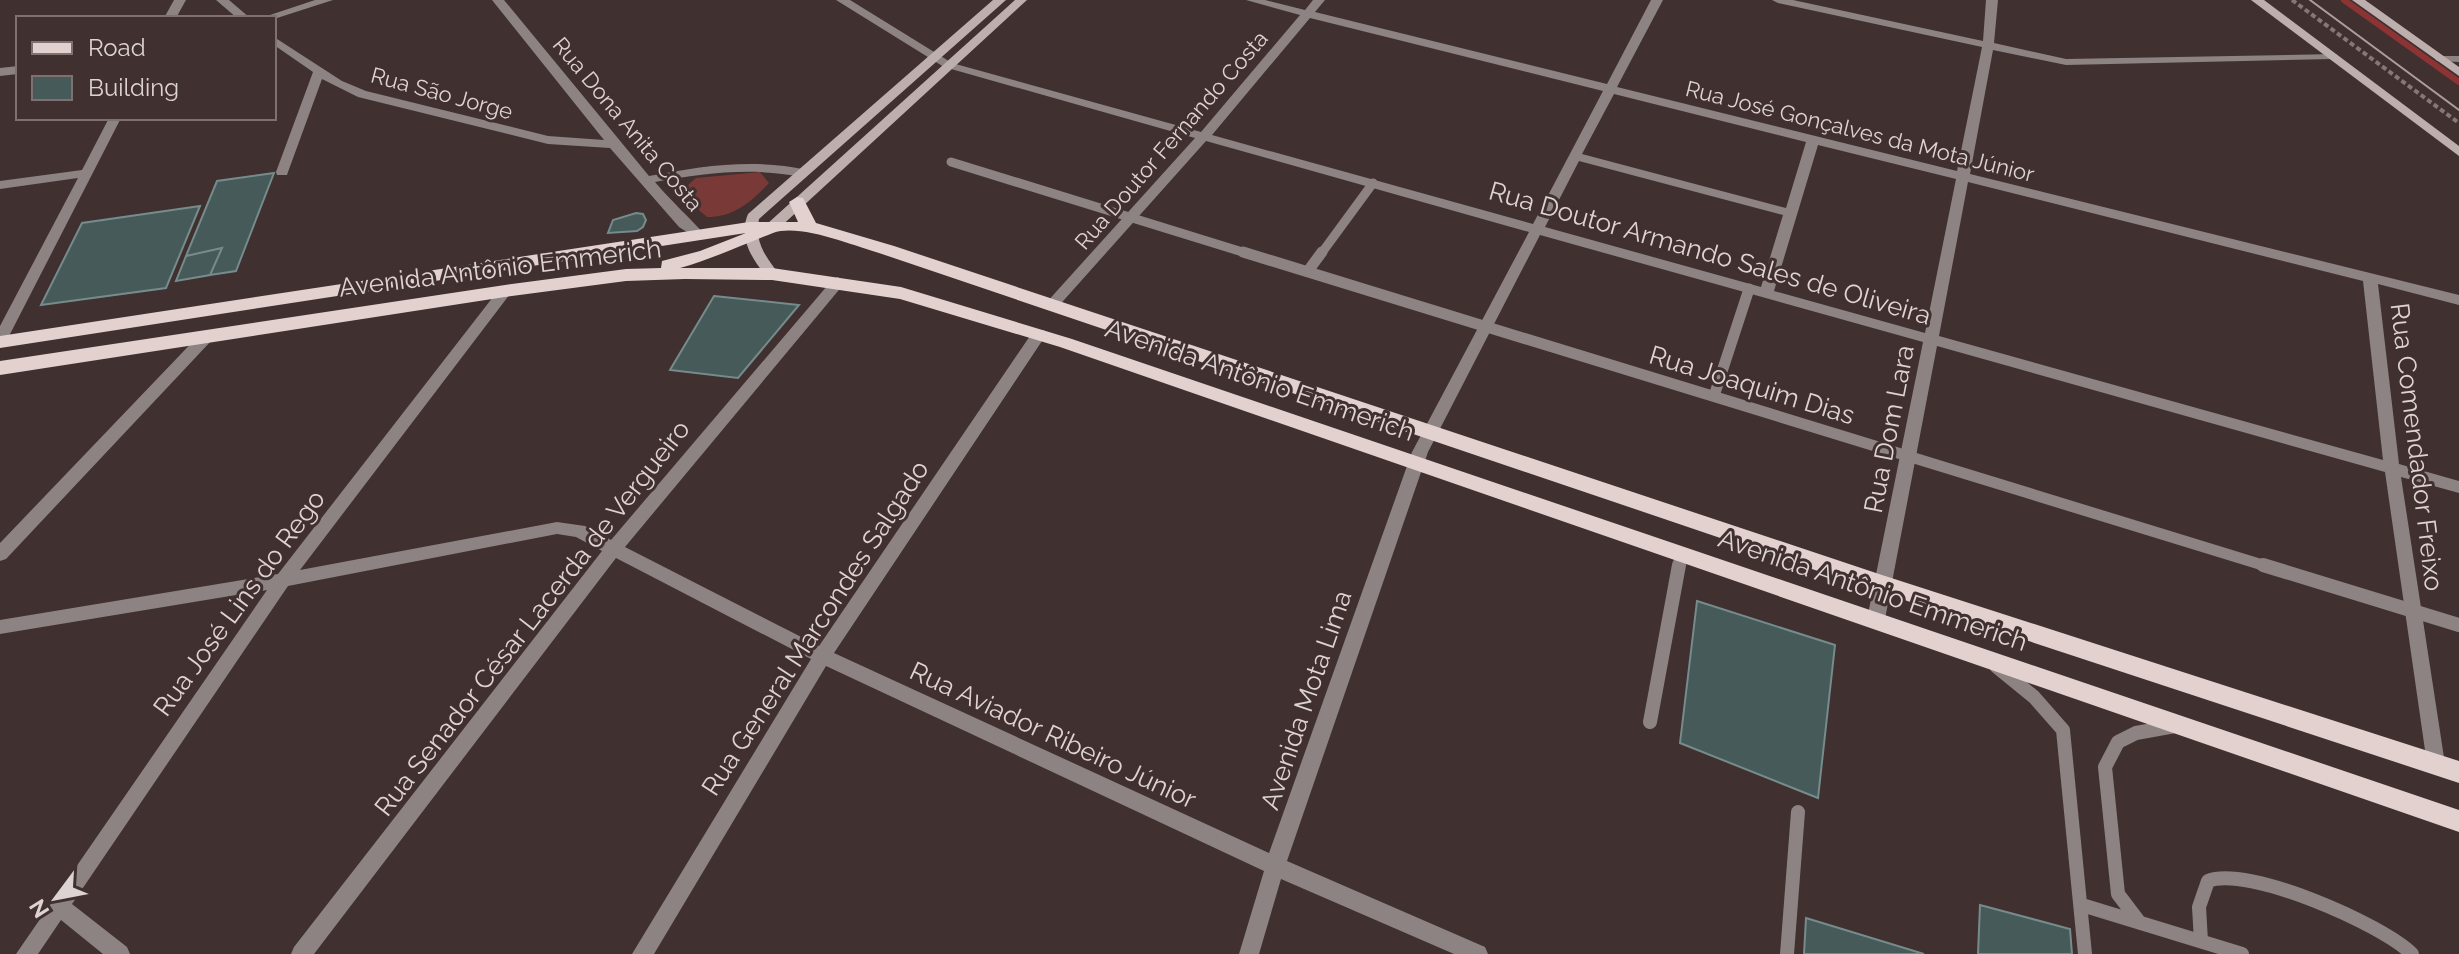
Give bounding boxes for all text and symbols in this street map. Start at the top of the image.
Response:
legend [16,16,276,120]
street label: Rua Doutor Fernando Costa [1069,25,1273,255]
street label: Rua Dona Anita Costa [548,32,708,216]
text: Road [88,33,146,62]
street label: Rua São Jorge [368,62,516,124]
text: Building [88,73,179,102]
street label: Rua José Gonçalves da Mota Júnior [1683,75,2037,187]
street label: Rua Doutor Armando Sales de Oliveira [1486,175,1934,331]
street label: Avenida Antônio Emmerich [337,233,663,303]
street label: Rua Comendador Freixo [2384,301,2450,593]
street label: Avenida Antônio Emmerich [1102,313,1418,447]
street label: Rua Joaquim Dias [1646,340,1858,430]
street label: Rua Dom Lara [1858,343,1920,515]
street label: Rua Senador César Lacerda de Vergueiro [368,414,696,822]
street label: Rua General Marcondes Salgado [695,455,935,801]
street label: Rua José Lins do Rego [147,484,331,722]
street label: Avenida Antônio Emmerich [1715,523,2031,657]
street label: Avenida Mota Lima [1254,587,1358,813]
street label: Rua Aviador Ribeiro Júnior [905,655,1201,815]
north arrow [16,858,96,938]
text: N [24,895,55,923]

